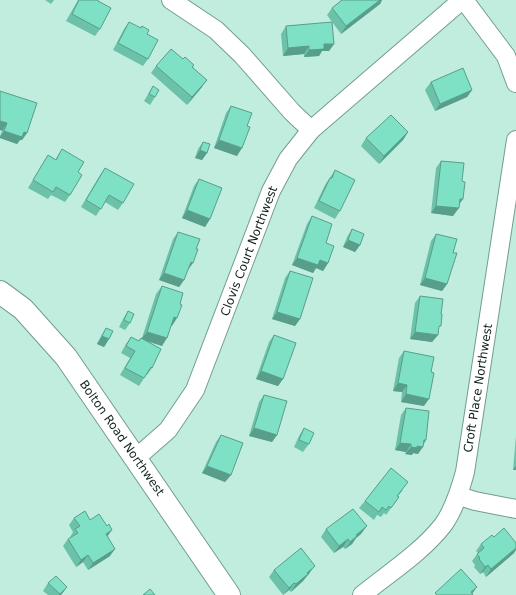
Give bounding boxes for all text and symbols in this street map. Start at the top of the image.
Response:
street label: Clovis Court Northwest [218,184,280,318]
street label: Croft Place Northwest [461,322,495,453]
street label: Bolton Road Northwest [77,377,167,499]

